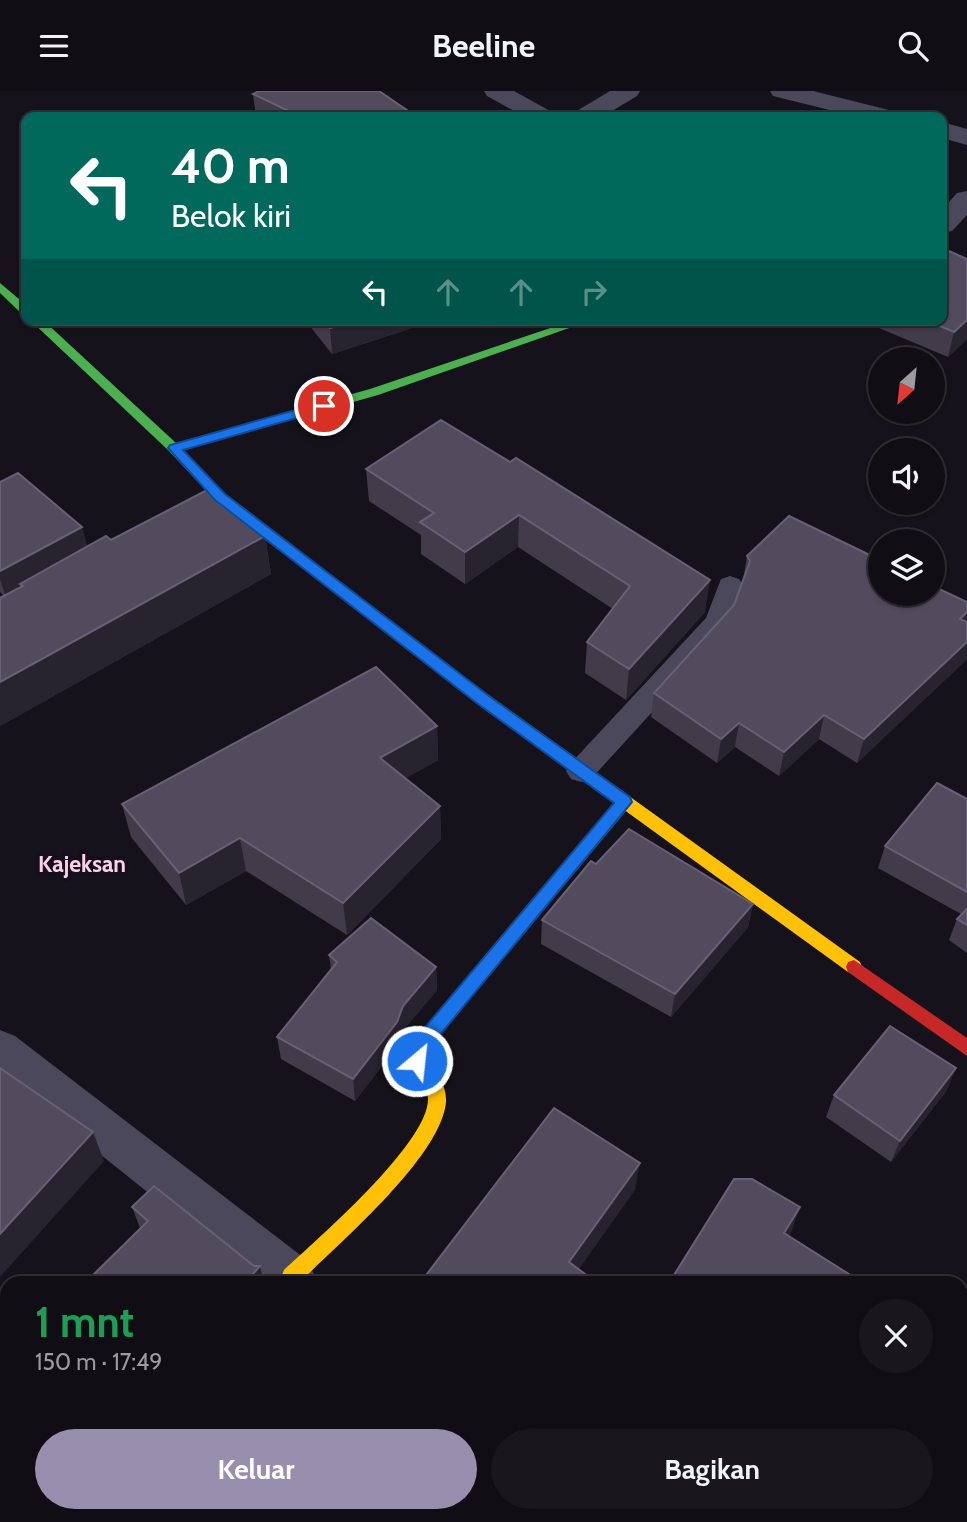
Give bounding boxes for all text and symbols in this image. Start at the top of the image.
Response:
text: Beeline [432,26,535,65]
icon: menu [35,27,73,65]
icon: search [894,27,932,65]
text: 40 m [171,136,290,195]
icon: left [56,140,147,231]
text: Belok kiri [171,196,291,235]
icon: left [356,273,394,311]
icon: ahead [429,273,467,311]
icon: ahead [502,273,540,311]
icon: right [575,273,613,311]
north arrow [868,347,945,423]
map controls [868,347,945,606]
pin [294,376,354,436]
icon: arrive [305,387,343,425]
button: sound [868,438,945,515]
button: layers [868,529,945,606]
district label: Kajeksan [38,850,126,878]
position arrow [380,1024,454,1098]
text: 1 mnt [35,1296,134,1348]
button: close [859,1299,933,1373]
text: 150 m · 17:49 [35,1348,162,1376]
button: Keluar [35,1429,477,1509]
button: Bagikan [491,1429,933,1509]

